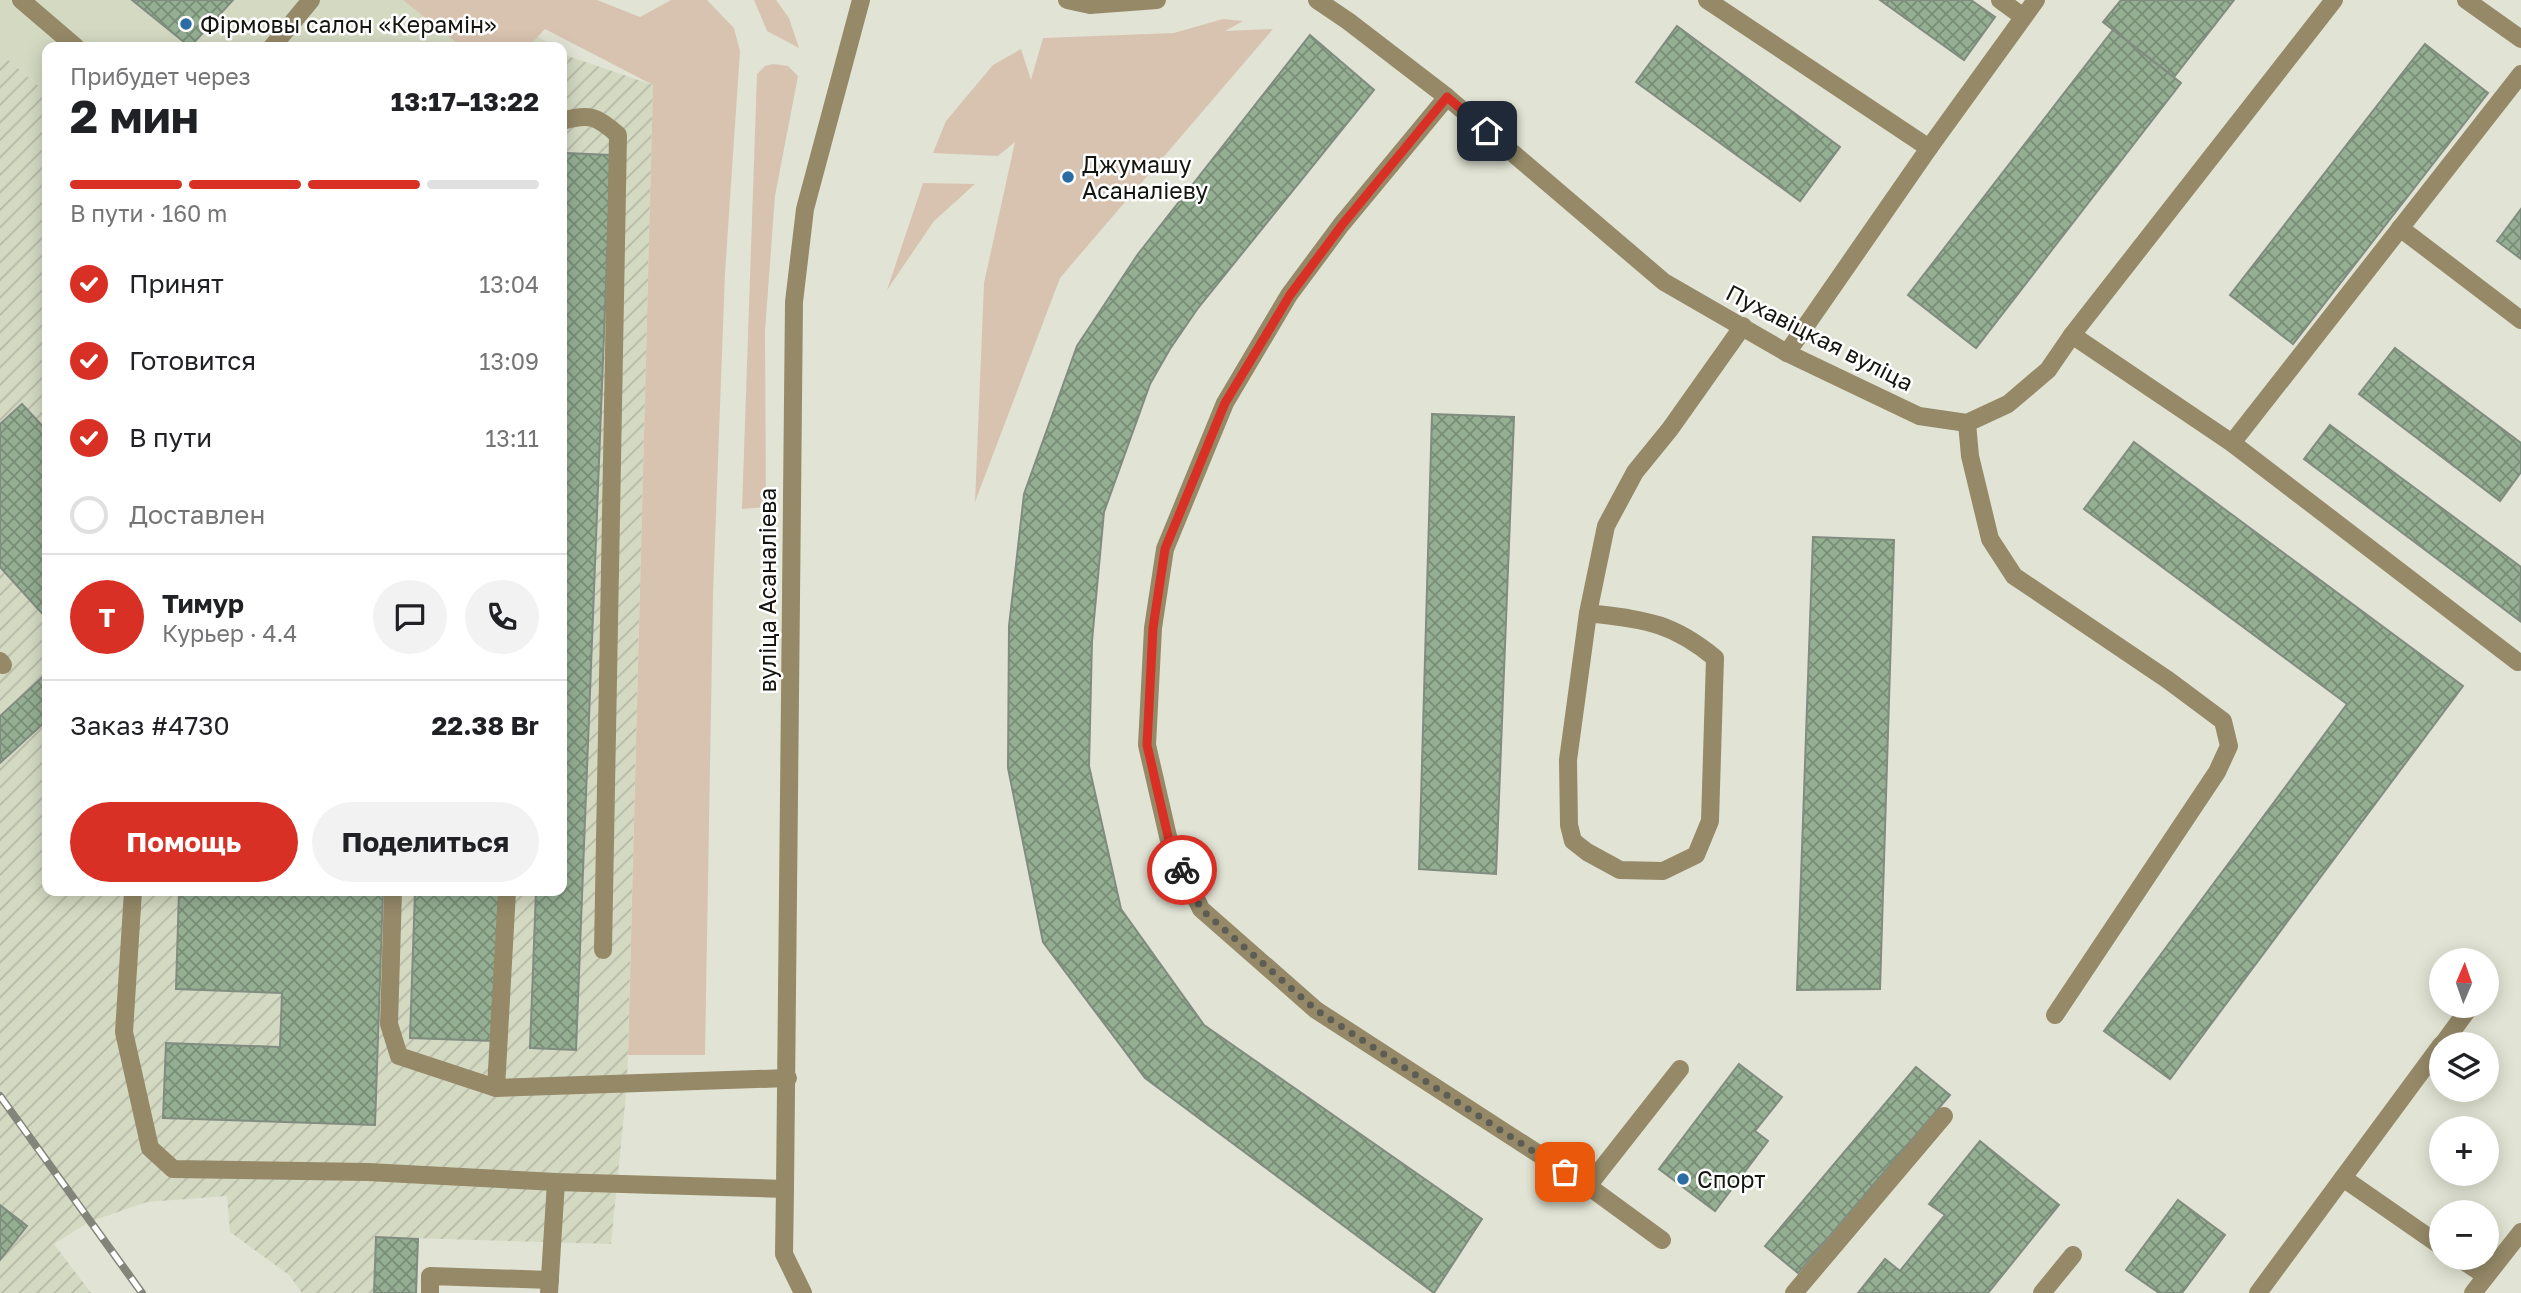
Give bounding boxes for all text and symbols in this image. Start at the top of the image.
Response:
place label: Фірмовы салон «Керамін» [200,10,497,38]
marker: Фірмовы салон «Керамін» [178,16,194,32]
text: Прибудет через [70,62,251,90]
text: 13:17–13:22 [391,86,539,117]
text: 2 мин [70,88,199,143]
pin [1457,101,1517,161]
icon: home [1468,112,1506,150]
place label: Джумашу Асаналіеву [1082,150,1208,204]
marker: Джумашу Асаналіеву [1060,169,1076,185]
text: В пути · 160 m [70,199,227,227]
icon: check [70,265,108,303]
text: Принят [129,268,224,299]
text: 13:04 [479,270,539,298]
street label: Пухавіцкая вуліца [1722,278,1918,396]
icon: check [70,342,108,380]
text: Готовится [129,345,256,376]
text: 13:09 [479,347,539,375]
icon: check [70,419,108,457]
text: В пути [129,422,212,453]
text: 13:11 [485,424,539,452]
street label: вуліца Асаналіева [753,488,781,692]
text: Доставлен [129,499,265,530]
button: chat [373,580,447,654]
button: phone [465,580,539,654]
text: Тимур [162,588,244,619]
text: Т [99,602,115,633]
text: Курьер · 4.4 [162,619,297,647]
text: Заказ #4730 [70,710,230,741]
text: 22.38 Br [431,710,539,741]
button: Помощь [70,802,298,882]
button: Поделиться [312,802,539,882]
courier [1147,835,1217,905]
icon: bike [1163,851,1201,889]
north arrow [2429,948,2499,1018]
map controls [2429,948,2499,1270]
button: layers [2429,1032,2499,1102]
button: + [2429,1116,2499,1186]
pin [1535,1142,1595,1202]
icon: bag [1546,1153,1584,1191]
place label: Спорт [1697,1165,1765,1193]
marker: Спорт [1675,1171,1691,1187]
button: − [2429,1200,2499,1270]

